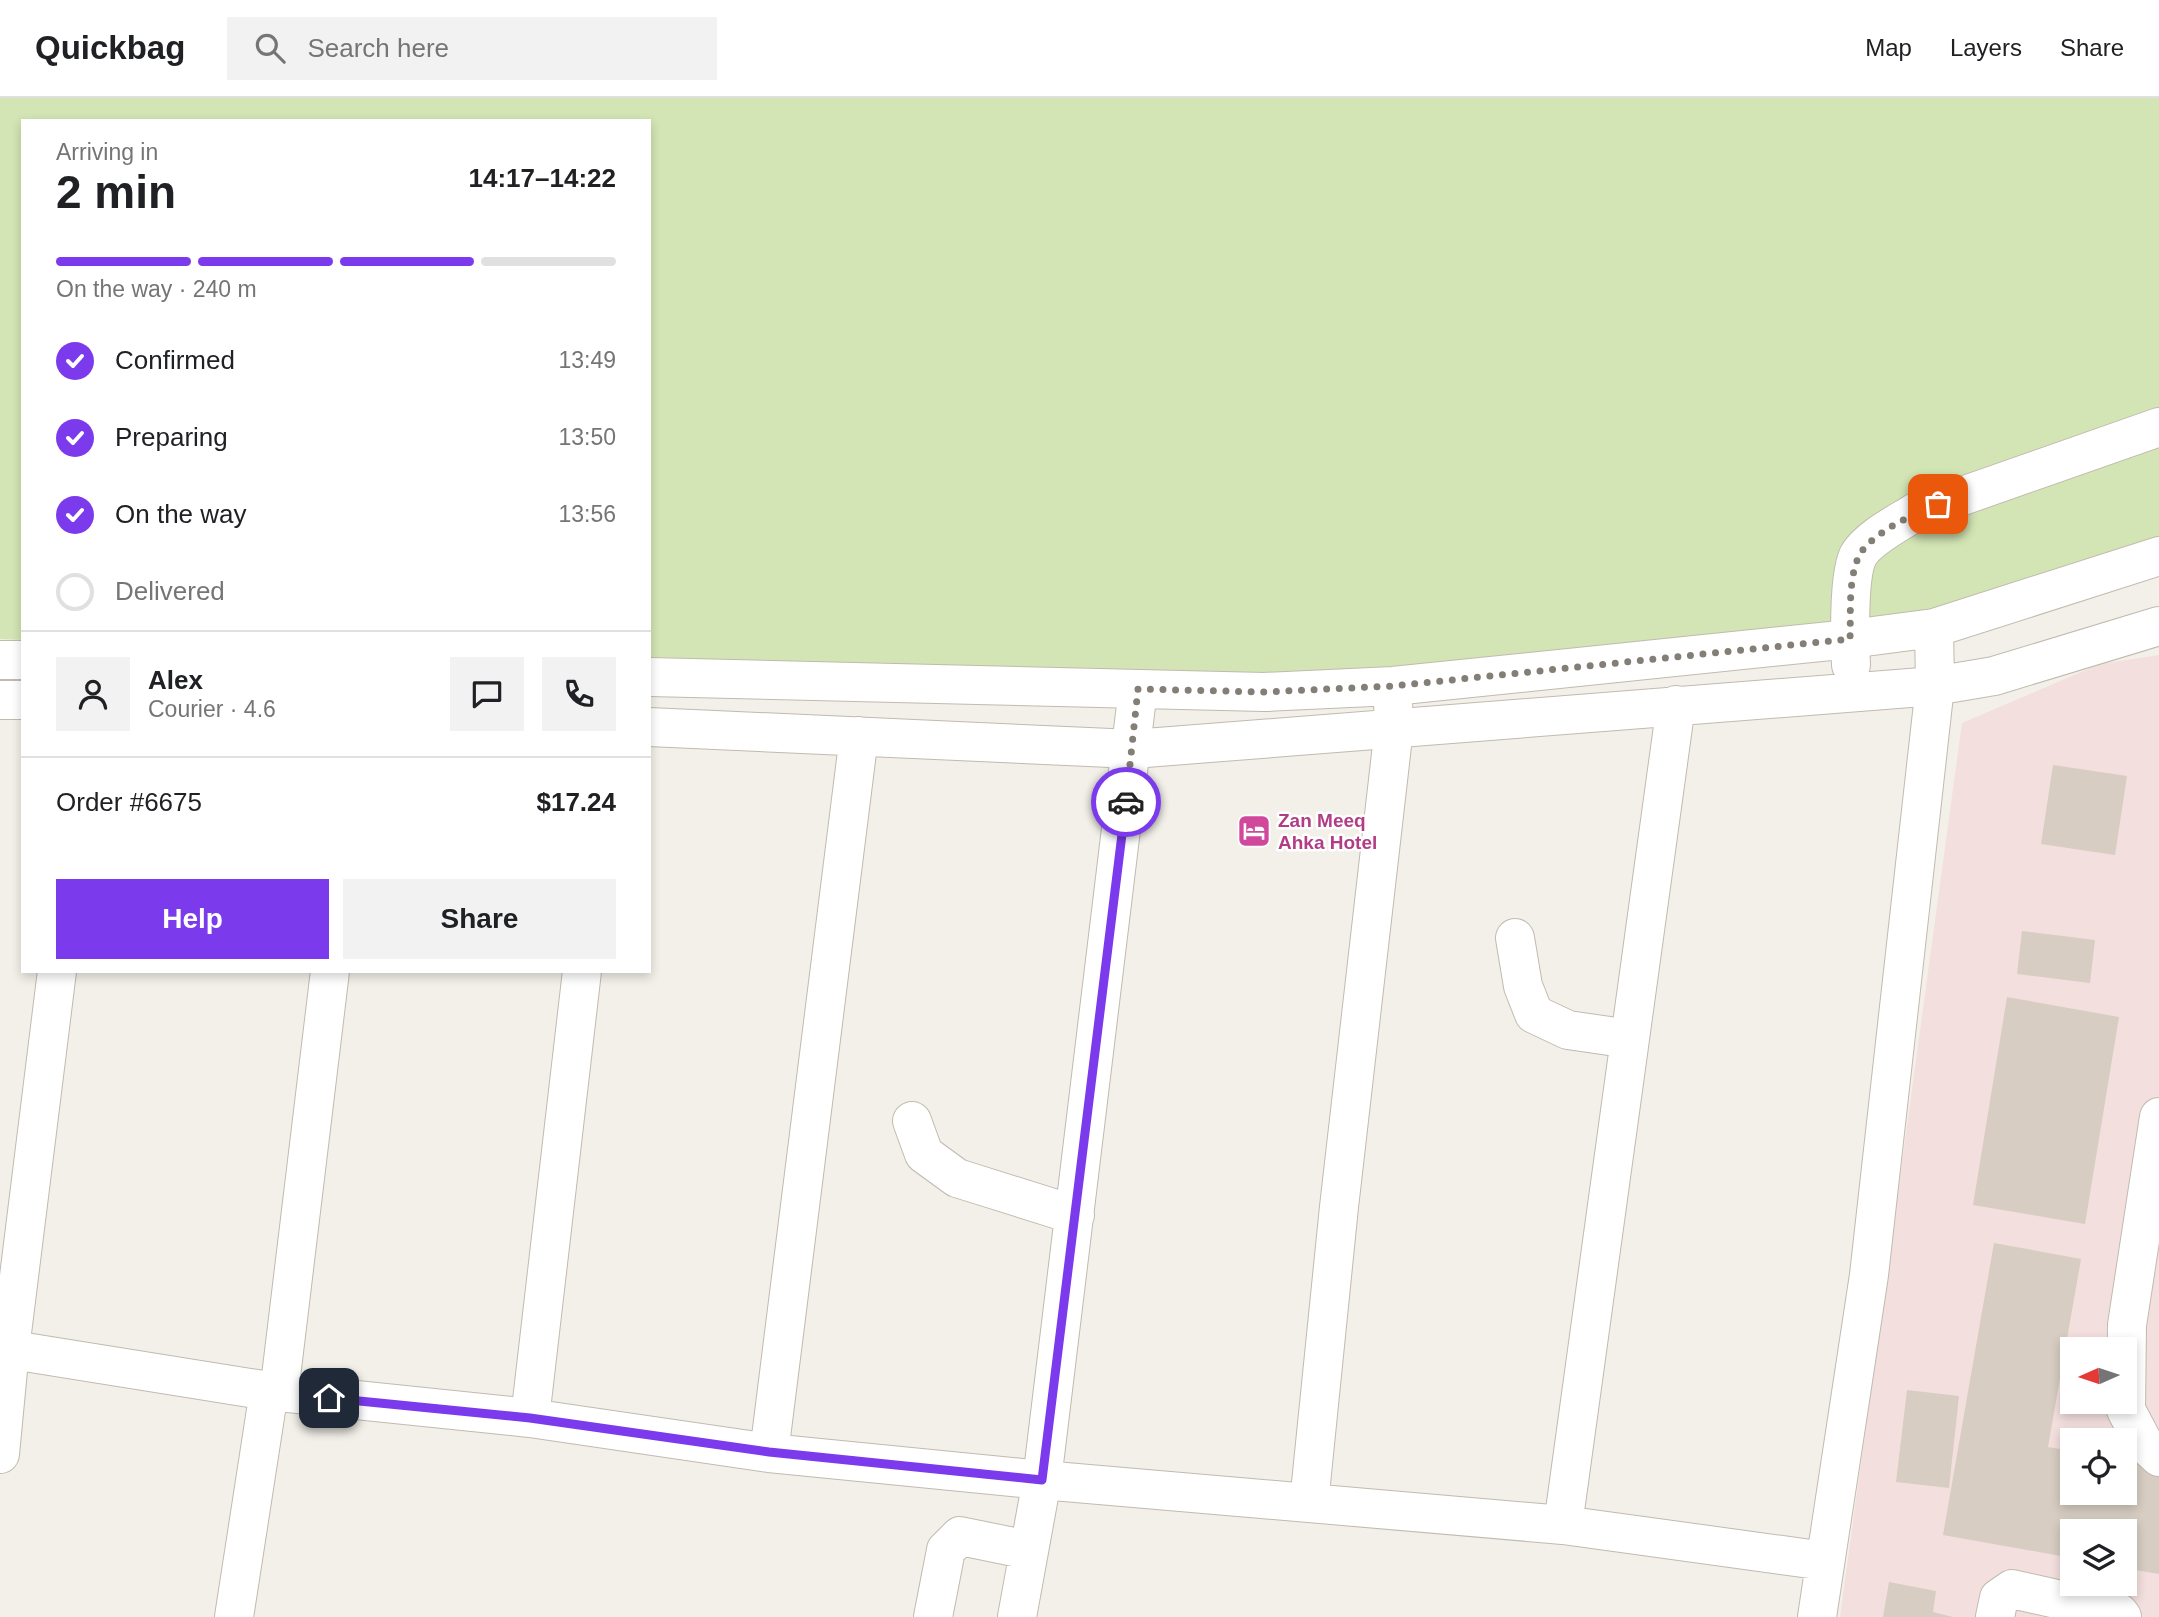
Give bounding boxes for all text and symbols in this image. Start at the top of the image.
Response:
search box [227,17,717,80]
text: Quickbag [35,29,185,66]
icon: search [251,29,289,67]
text: Search here [307,33,449,63]
text: Map [1865,34,1912,61]
text: Layers [1950,34,2022,61]
text: Share [2060,34,2124,61]
text: Arriving in [56,139,158,165]
text: 14:17–14:22 [469,163,616,193]
text: 2 min [56,166,176,218]
text: On the way · 240 m [56,276,257,302]
icon: check [56,342,94,380]
text: Confirmed [115,345,235,375]
text: 13:49 [558,347,616,373]
icon: check [56,419,94,457]
text: Preparing [115,422,228,452]
text: 13:50 [558,424,616,450]
pin [1908,474,1968,534]
icon: bag [1919,485,1957,523]
icon: check [56,496,94,534]
text: On the way [115,499,247,529]
text: 13:56 [558,501,616,527]
text: Delivered [115,576,225,606]
button: person [56,657,130,731]
button: chat [450,657,524,731]
button: phone [542,657,616,731]
text: Alex [148,665,203,695]
text: Courier · 4.6 [148,696,276,722]
courier [1091,767,1161,837]
icon: car [1107,783,1145,821]
text: Order #6675 [56,787,202,817]
text: $17.24 [536,787,616,817]
place label: Zan Meeq Ahka Hotel [1278,810,1377,853]
hotel icon: Zan Meeq Ahka Hotel [1235,812,1273,850]
button: Help [56,879,329,959]
button: Share [343,879,616,959]
north arrow [2060,1337,2137,1414]
map controls [2060,1337,2137,1596]
pin [299,1368,359,1428]
icon: home [310,1379,348,1417]
button: locate [2060,1428,2137,1505]
button: layers [2060,1519,2137,1596]

